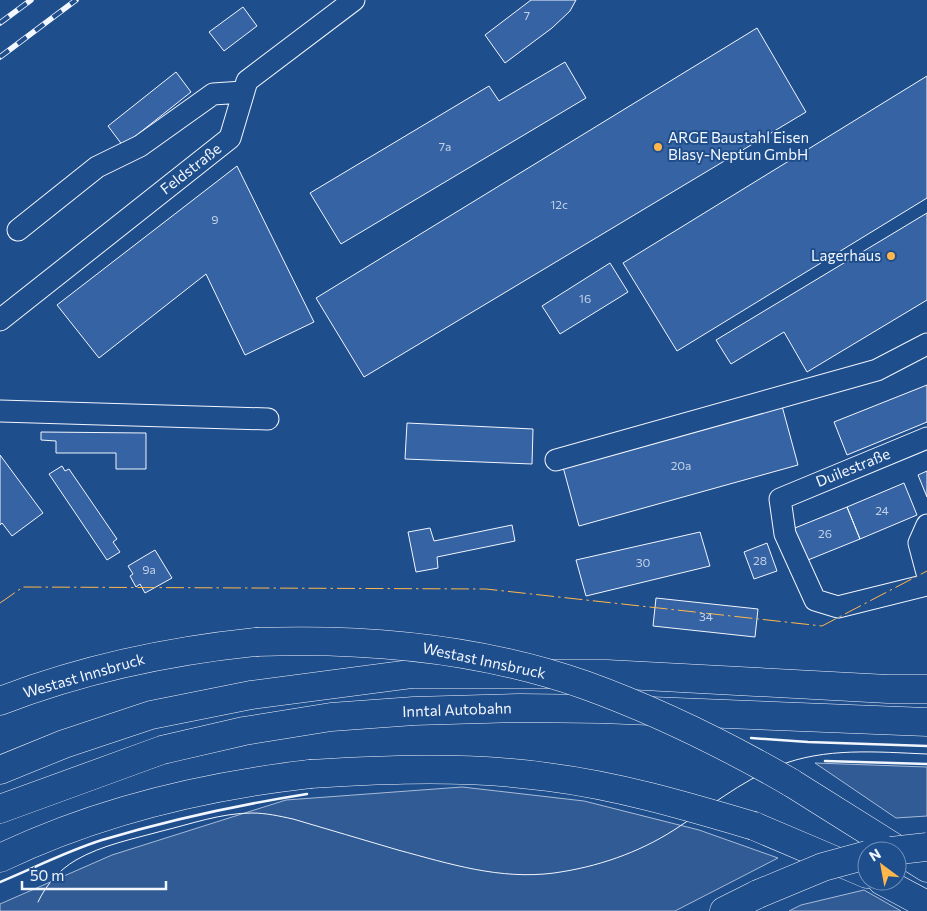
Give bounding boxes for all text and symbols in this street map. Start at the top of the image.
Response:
house number: 7 [524,8,530,22]
place label: ARGE Baustahl Eisen Blasy-Neptun GmbH [668,128,809,163]
street label: Feldstraße [156,139,224,198]
house number: 7a [439,139,451,153]
marker: ARGE Baustahl Eisen Blasy-Neptun GmbH [652,141,664,153]
house number: 12c [550,197,568,211]
house number: 9 [211,212,219,226]
place label: Lagerhaus [811,246,881,264]
marker: Lagerhaus [885,250,897,262]
house number: 16 [579,291,591,305]
street label: Duilestraße [813,444,893,490]
house number: 20a [671,458,691,472]
house number: 24 [875,503,889,517]
house number: 26 [818,526,832,540]
house number: 28 [753,553,767,567]
house number: 30 [636,555,651,569]
house number: 9a [142,562,156,576]
house number: 34 [699,609,713,623]
street label: Westast Innsbruck [421,638,548,682]
street label: Westast Innsbruck [21,649,147,701]
street label: Inntal Autobahn [402,698,512,720]
north arrow [857,841,907,891]
text: N [866,845,884,865]
scale bar [22,858,166,890]
text: 50 m [30,866,64,884]

